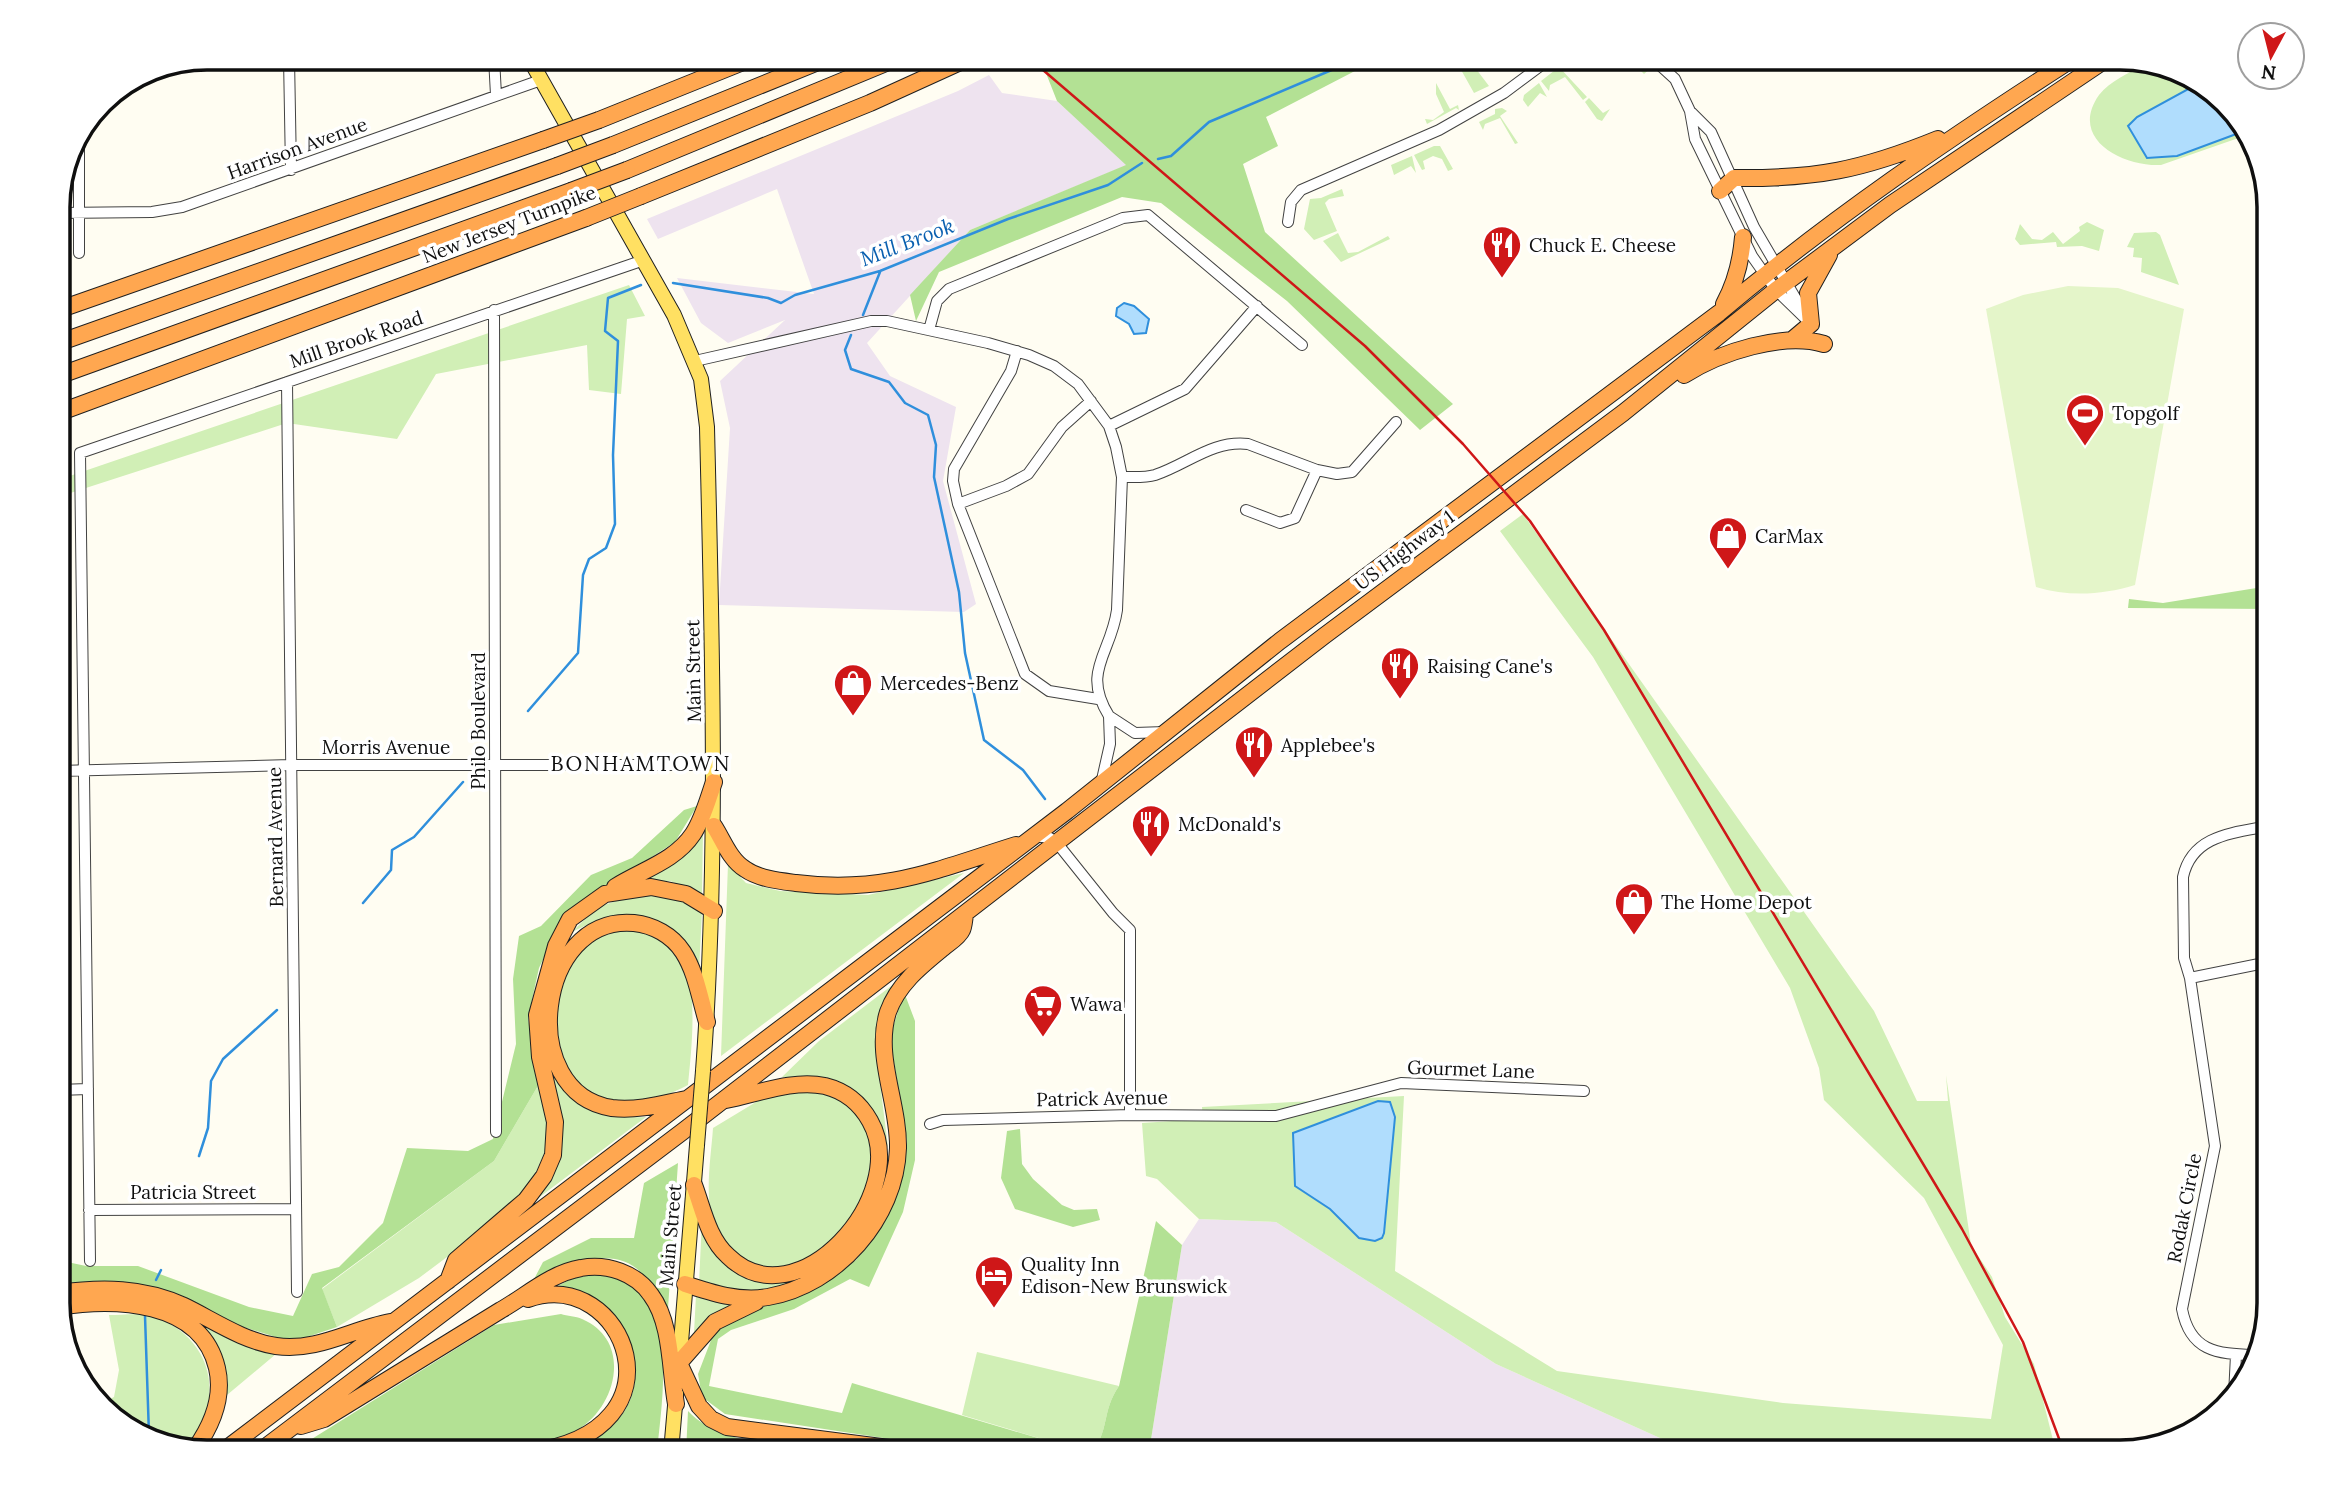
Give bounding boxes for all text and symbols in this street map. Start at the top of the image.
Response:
north arrow [2236,21,2306,91]
text: N [2260,60,2278,86]
street label: Harrison Avenue [224,112,370,184]
street label: New Jersey Turnpike [419,180,599,268]
water label: Mill Brook [856,212,958,272]
restaurant icon: Chuck E. Cheese [1481,224,1523,279]
place label: Chuck E. Cheese [1529,233,1676,257]
street label: Mill Brook Road [286,305,426,373]
sports icon: Topgolf [2064,392,2106,447]
place label: Topgolf [2112,401,2180,425]
street label: US Highway 1 [1349,505,1459,595]
shop icon: CarMax [1707,515,1749,570]
place label: CarMax [1755,524,1823,548]
street label: Main Street [680,619,706,723]
restaurant icon: Raising Cane's [1379,645,1421,700]
street label: Philo Boulevard [466,652,490,790]
place label: Raising Cane's [1427,654,1553,678]
shop icon: Mercedes-Benz [832,662,874,717]
place label: Mercedes-Benz [880,671,1019,695]
restaurant icon: Applebee's [1233,724,1275,779]
place label: Applebee's [1280,733,1375,757]
street label: Morris Avenue [322,735,450,759]
district label: BONHAMTOWN [550,750,732,777]
street label: Bernard Avenue [262,766,288,908]
restaurant icon: McDonald's [1130,803,1172,858]
place label: McDonald's [1178,812,1281,836]
shop icon: The Home Depot [1613,881,1655,936]
place label: The Home Depot [1661,890,1813,914]
supermarket icon: Wawa [1022,983,1064,1038]
place label: Wawa [1070,992,1123,1016]
street label: Gourmet Lane [1407,1055,1535,1083]
street label: Patrick Avenue [1036,1085,1168,1111]
street label: Rodak Circle [2162,1151,2206,1265]
street label: Patricia Street [130,1180,257,1204]
street label: Main Street [654,1182,686,1287]
place label: Quality Inn Edison-New Brunswick [1021,1252,1228,1298]
hotel icon: Quality Inn Edison-New Brunswick [973,1254,1015,1309]

